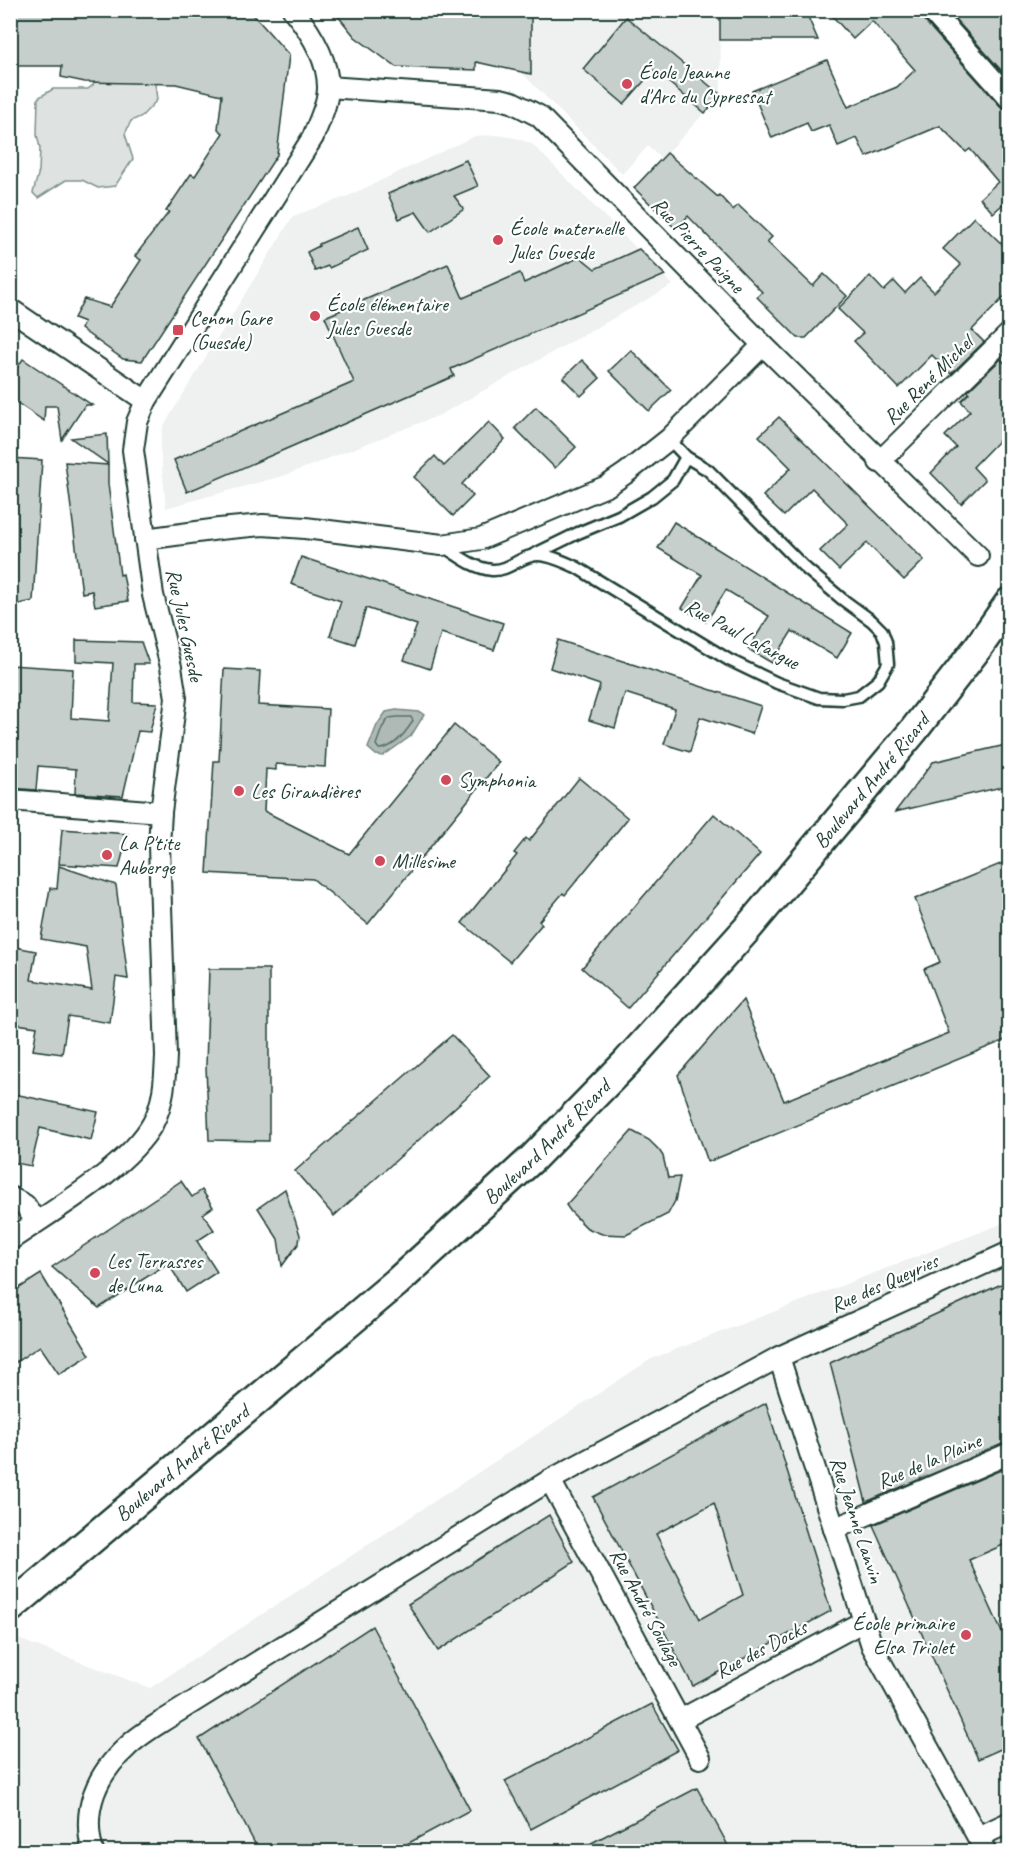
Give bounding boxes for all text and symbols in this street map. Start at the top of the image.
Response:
place label: École Jeanne d'Arc du Cypressat [639,59,773,109]
marker: École Jeanne d'Arc du Cypressat [620,77,634,91]
street label: Rue Pierre Paigne [646,192,751,299]
place label: École maternelle Jules Guesde [509,215,625,265]
marker: École maternelle Jules Guesde [491,233,505,247]
place label: École élémentaire Jules Guesde [326,291,450,341]
place label: Cenon Gare (Guesde) [190,305,274,355]
marker: École élémentaire Jules Guesde [308,309,322,323]
marker: Cenon Gare (Guesde) [171,323,185,337]
street label: Rue René Michel [878,328,980,430]
street label: Rue Jules Guesde [160,566,210,686]
street label: Rue Paul Lafargue [680,593,805,676]
street label: Boulevard André Ricard [807,706,937,854]
place label: Symphonia [458,767,537,793]
marker: Symphonia [439,773,453,787]
place label: Les Girandières [251,778,361,804]
marker: Les Girandières [232,784,246,798]
place label: La P'tite Auberge [119,830,181,880]
marker: La P'tite Auberge [100,848,114,862]
place label: Millesime [392,848,457,874]
marker: Millesime [373,854,387,868]
street label: Boulevard André Ricard [478,1072,618,1210]
street label: Rue des Queyries [826,1247,944,1318]
place label: Les Terrasses de Luna [107,1248,204,1298]
marker: Les Terrasses de Luna [88,1266,102,1280]
street label: Boulevard André Ricard [109,1397,257,1527]
street label: Rue de la Plaine [873,1427,987,1494]
street label: Rue Jeanne Lanvin [824,1454,890,1587]
street label: Rue André Soulage [604,1544,689,1672]
place label: École primaire Elsa Triolet [852,1610,956,1660]
street label: Rue des Docks [711,1613,813,1684]
marker: École primaire Elsa Triolet [959,1628,973,1642]

